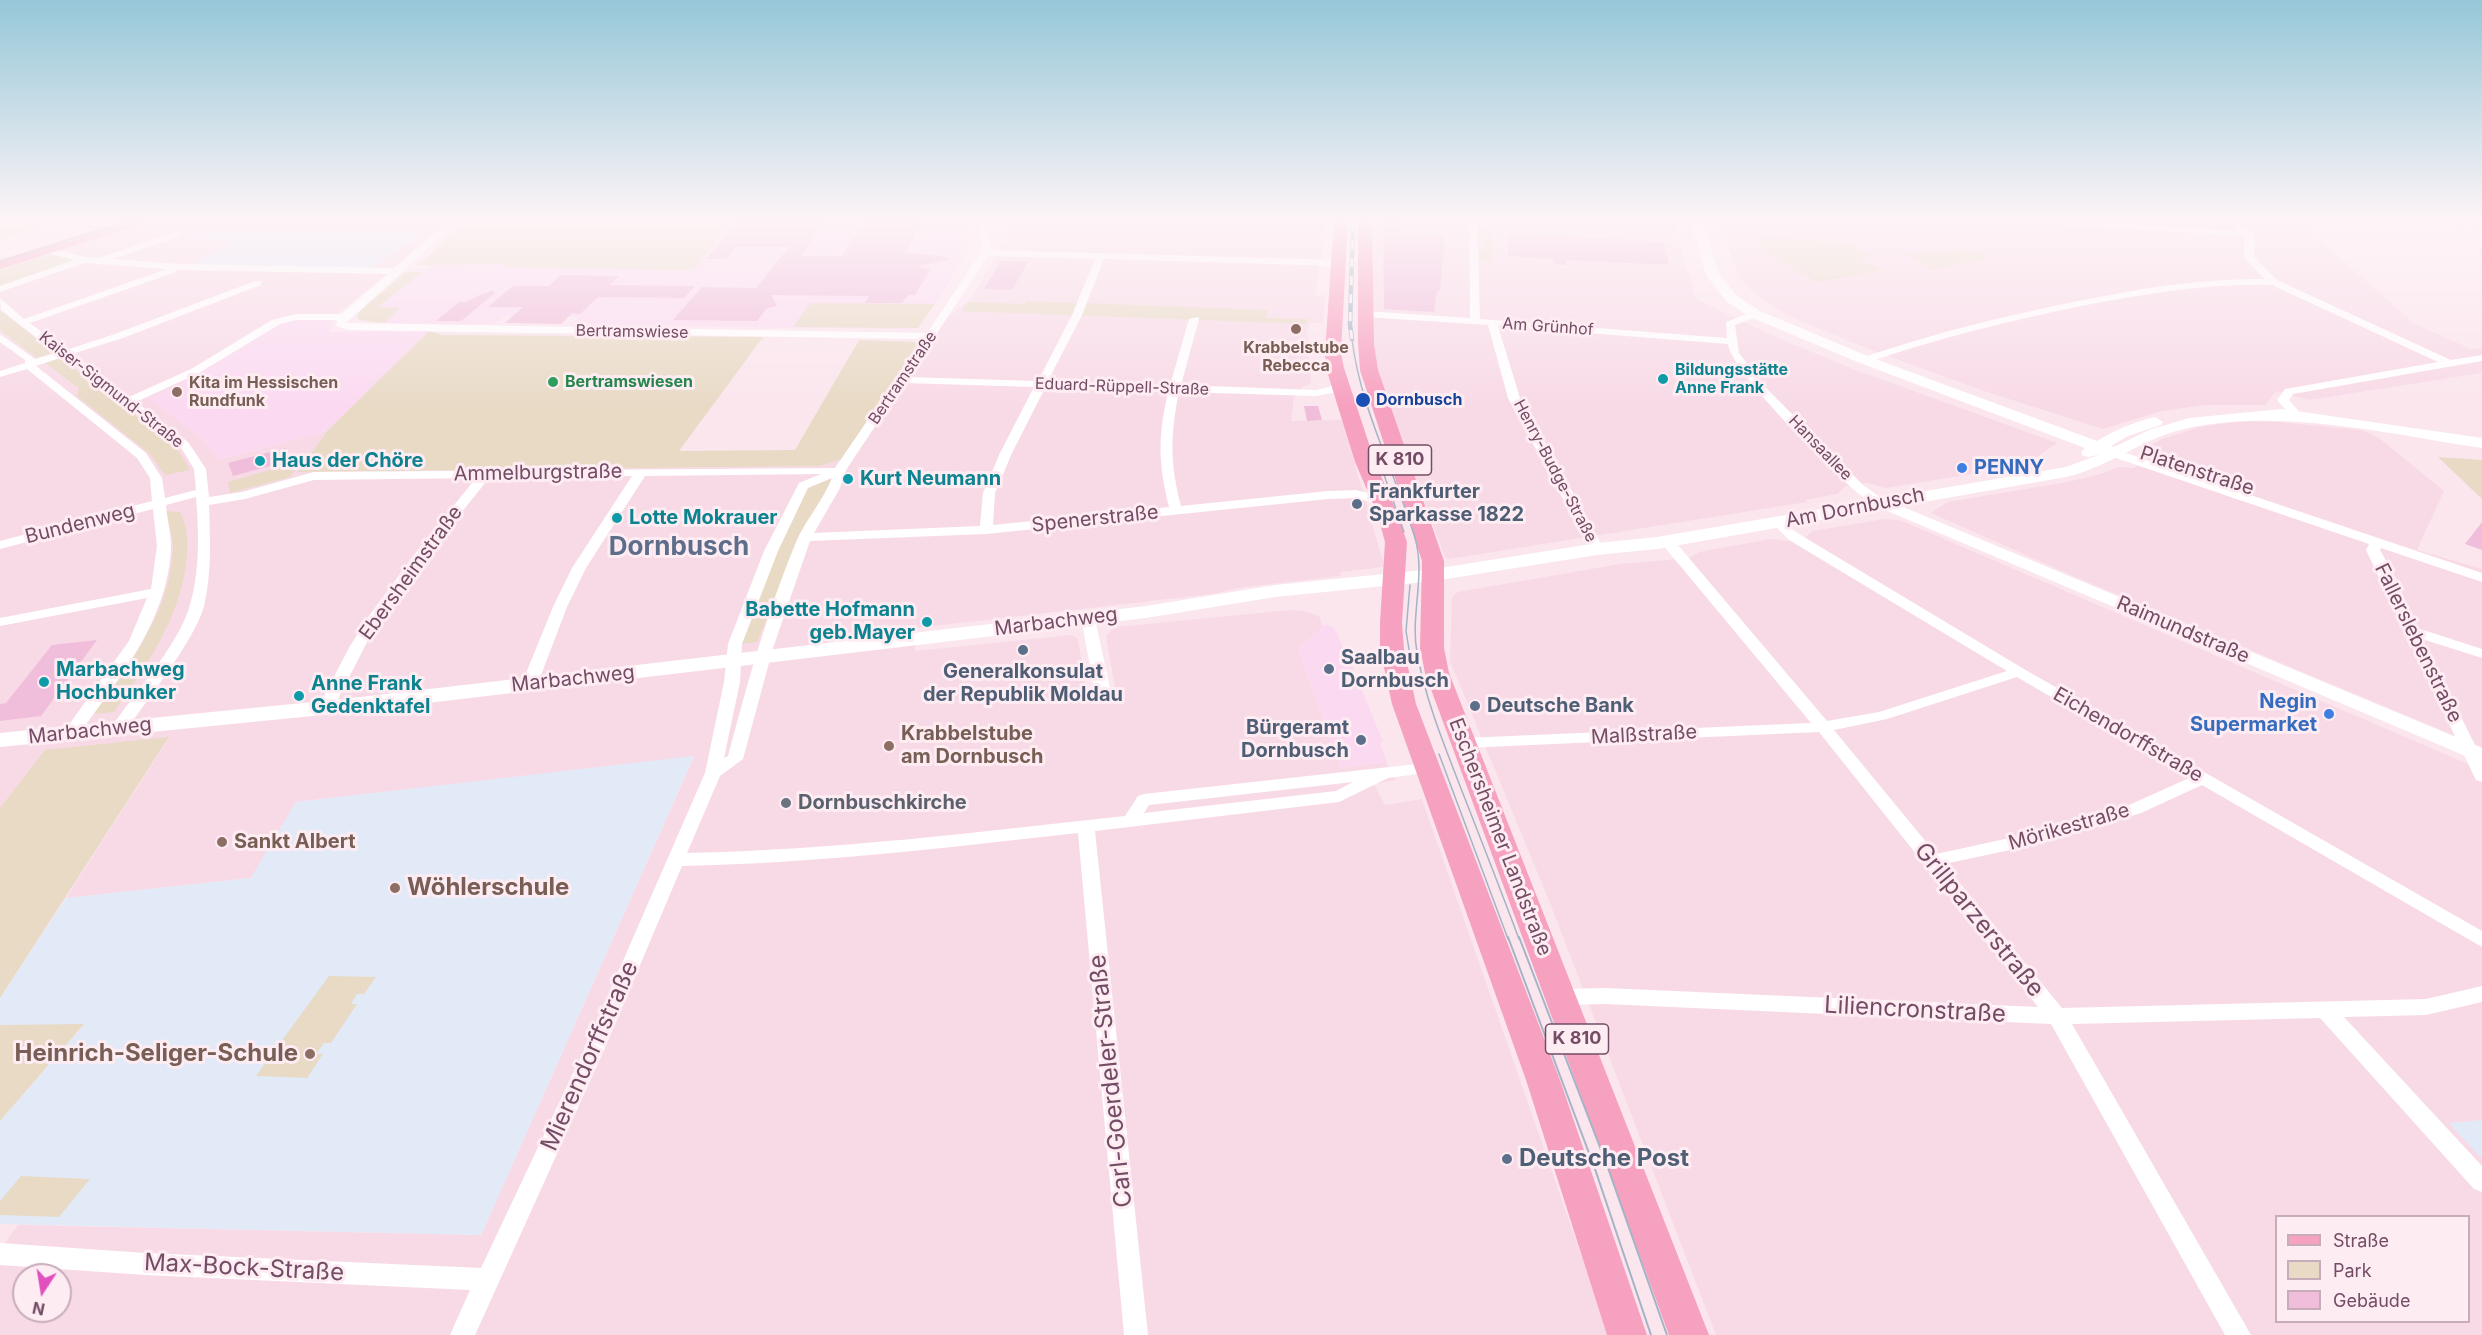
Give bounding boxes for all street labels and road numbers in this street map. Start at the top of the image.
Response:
street label: Am Grünhof [1502,314,1594,340]
street label: Bertramswiese [575,321,689,343]
street label: Kaiser-Sigmund-Straße [35,328,187,452]
street label: Bertramstraße [865,328,941,428]
street label: Eduard-Rüppell-Straße [1035,374,1209,400]
street label: Henry-Budge-Straße [1509,396,1601,546]
street label: Hansaallee [1784,411,1856,485]
street label: Platenstraße [2137,441,2257,501]
road number: K 810 [1368,445,1432,475]
street label: Ammelburgstraße [453,460,623,486]
street label: Am Dornbusch [1784,483,1926,533]
street label: Bundenweg [23,499,137,549]
street label: Spenerstraße [1030,500,1160,538]
street label: Ebersheimstraße [354,501,468,645]
street label: Fallerslebenstraße [2369,560,2467,726]
street label: Raimundstraße [2113,591,2253,669]
street label: Marbachweg [993,603,1119,641]
street label: Marbachweg [510,661,636,697]
street label: Eichendorffstraße [2049,682,2207,788]
street label: Marbachweg [27,713,153,749]
street label: Eschersheimer Landstraße [1444,715,1556,959]
street label: Malßstraße [1590,720,1698,750]
street label: Mörikestraße [2006,798,2132,856]
street label: Grillparzerstraße [1908,837,2050,1003]
street label: Carl-Goerdeler-Straße [1083,953,1139,1209]
street label: Mierendorffstraße [535,957,645,1155]
street label: Liliencronstraße [1823,991,2007,1029]
road number: K 810 [1546,1024,1608,1054]
street label: Max-Bock-Straße [143,1248,345,1288]

